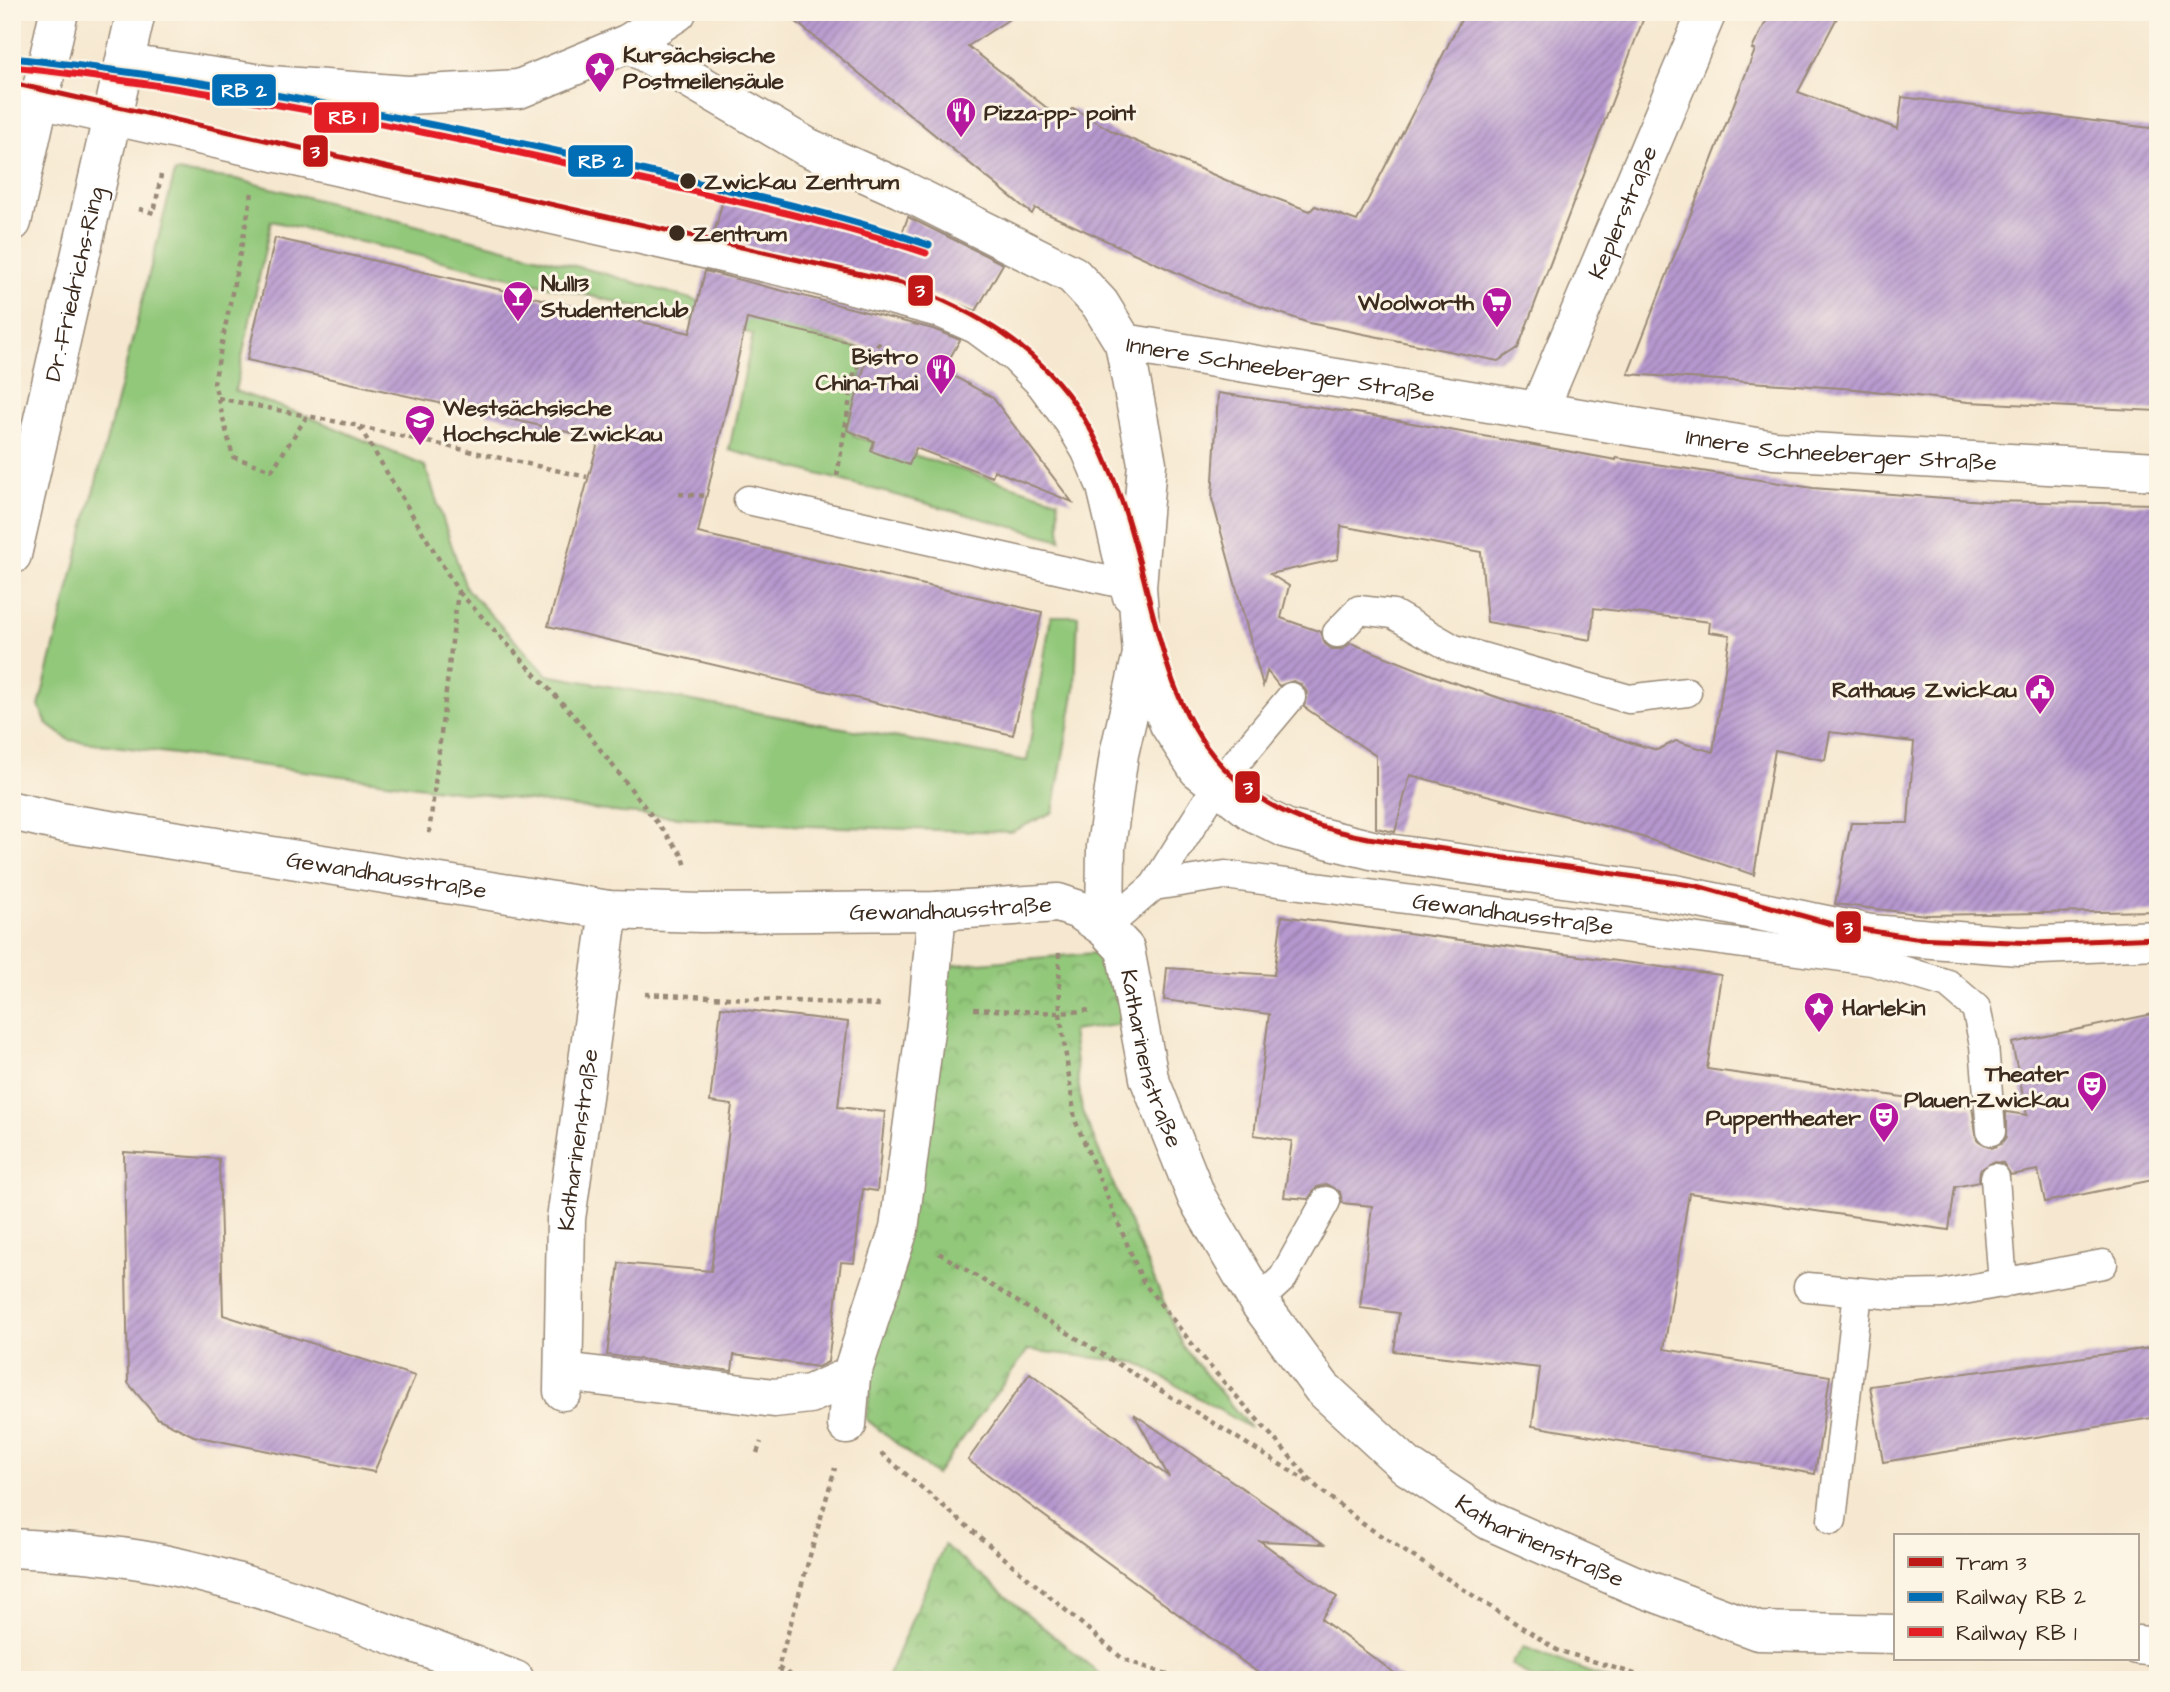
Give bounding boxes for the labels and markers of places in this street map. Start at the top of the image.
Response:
place label: Kursächsische Postmeilensäule [623,39,784,97]
place icon: Kursächsische Postmeilensäule [583,50,617,94]
restaurant icon: Pizza-pp- point [944,95,978,139]
place label: Pizza-pp- point [984,97,1136,129]
place label: Zwickau Zentrum [704,166,900,198]
marker: Zwickau Zentrum [678,171,698,191]
place label: Zentrum [693,218,788,250]
marker: Zentrum [667,223,687,243]
place label: Null13 Studentenclub [540,268,689,326]
bar icon: Null13 Studentenclub [501,279,535,323]
supermarket icon: Woolworth [1480,285,1514,329]
place label: Woolworth [1357,287,1475,319]
place label: Bistro China-Thai [816,341,919,399]
restaurant icon: Bistro China-Thai [924,352,958,396]
place label: Westsächsische Hochschule Zwickau [442,392,663,450]
school or university icon: Westsächsische Hochschule Zwickau [403,403,437,447]
public building icon: Rathaus Zwickau [2023,672,2057,716]
place label: Rathaus Zwickau [1832,674,2017,706]
place icon: Harlekin [1802,990,1836,1034]
place label: Harlekin [1842,992,1926,1024]
place label: Theater Plauen-Zwickau [1904,1058,2069,1116]
theatre icon: Theater Plauen-Zwickau [2075,1069,2109,1113]
theatre icon: Puppentheater [1867,1100,1901,1144]
place label: Puppentheater [1706,1102,1861,1134]

